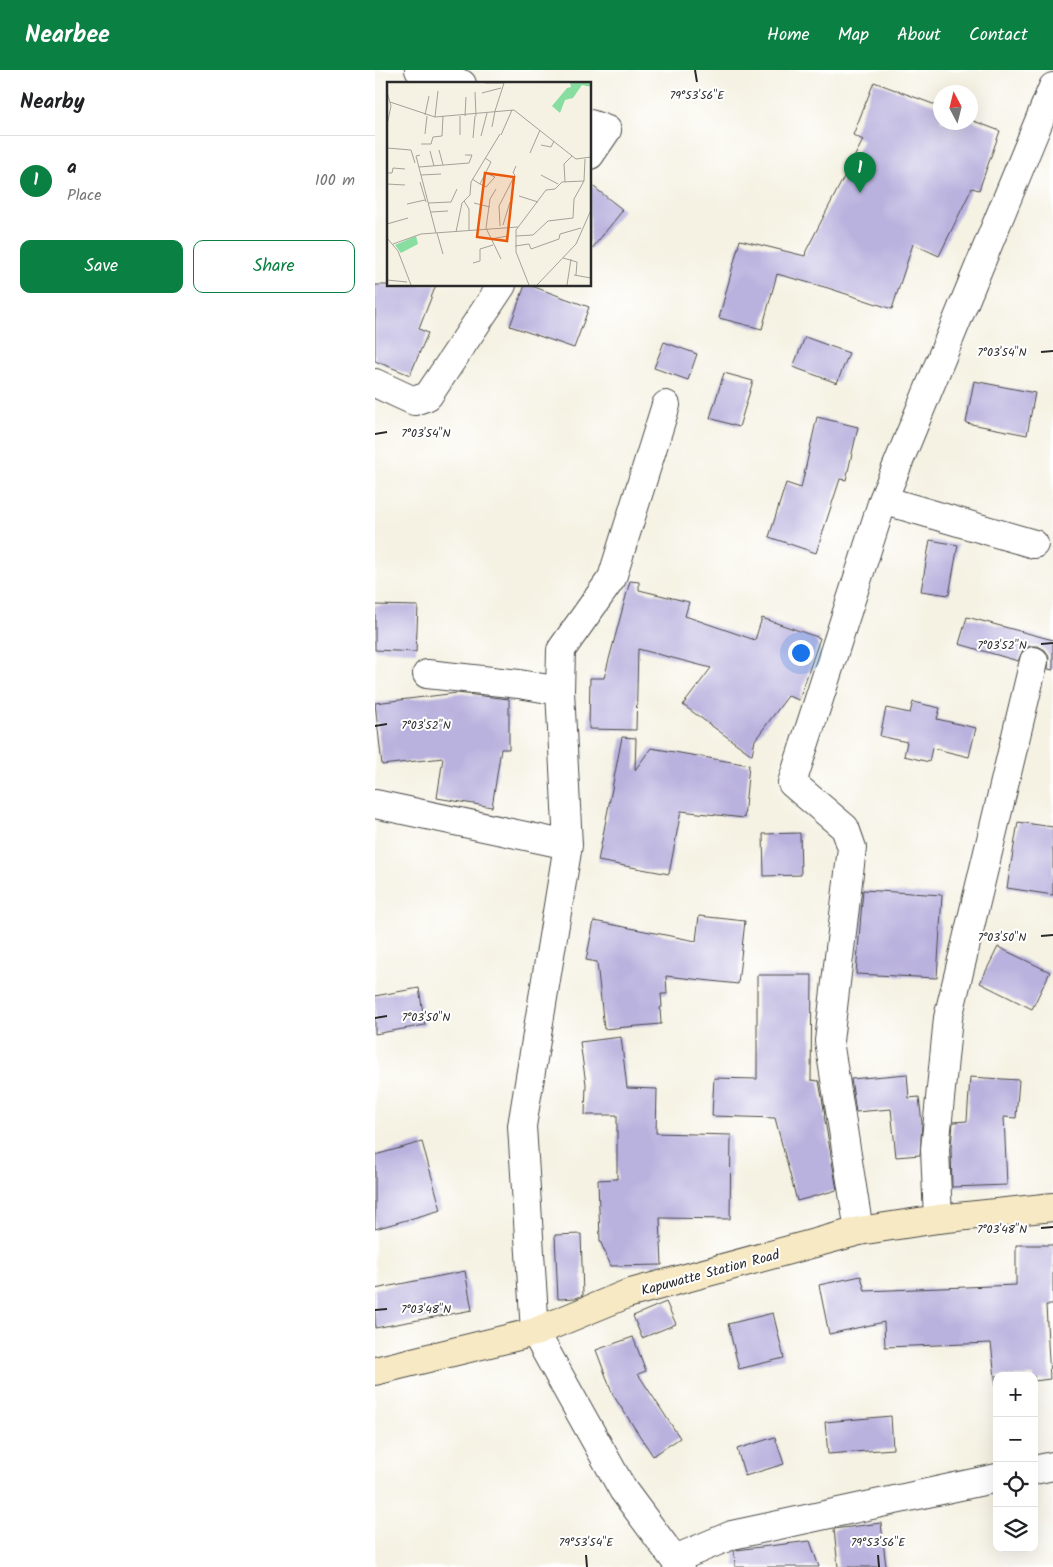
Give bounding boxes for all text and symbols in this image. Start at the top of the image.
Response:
text: Nearbee [25,16,110,55]
text: Home [767,21,810,50]
text: Map [838,21,869,50]
text: About [897,21,941,50]
text: Contact [969,21,1028,50]
inset map [387,82,591,286]
north arrow [933,85,978,130]
text: Nearby [20,86,85,119]
text: 79°53'56"E [670,86,725,105]
pin: 1 [844,152,876,193]
text: a [67,153,77,183]
text: 1 [34,168,38,193]
text: 100 m [315,168,355,193]
text: Place [67,183,101,208]
button: Save [20,240,183,293]
button: Share [193,240,355,293]
text: 7°03'54"N [977,343,1027,362]
text: 7°03'54"N [401,424,451,443]
text: 7°03'52"N [977,636,1027,655]
your location [788,640,814,666]
text: 7°03'52"N [401,716,451,735]
text: 7°03'50"N [978,928,1026,947]
text: 7°03'50"N [402,1008,450,1027]
text: 7°03'48"N [977,1220,1027,1239]
street label: Kapuwatte Station Road [639,1244,783,1302]
text: 7°03'48"N [401,1300,451,1319]
map controls [993,1372,1038,1552]
button: + [993,1372,1038,1417]
button: − [993,1417,1038,1462]
button: locate [993,1462,1038,1507]
button: layers [993,1507,1038,1552]
text: 79°53'54"E [559,1533,614,1552]
text: 79°53'56"E [851,1533,906,1552]

